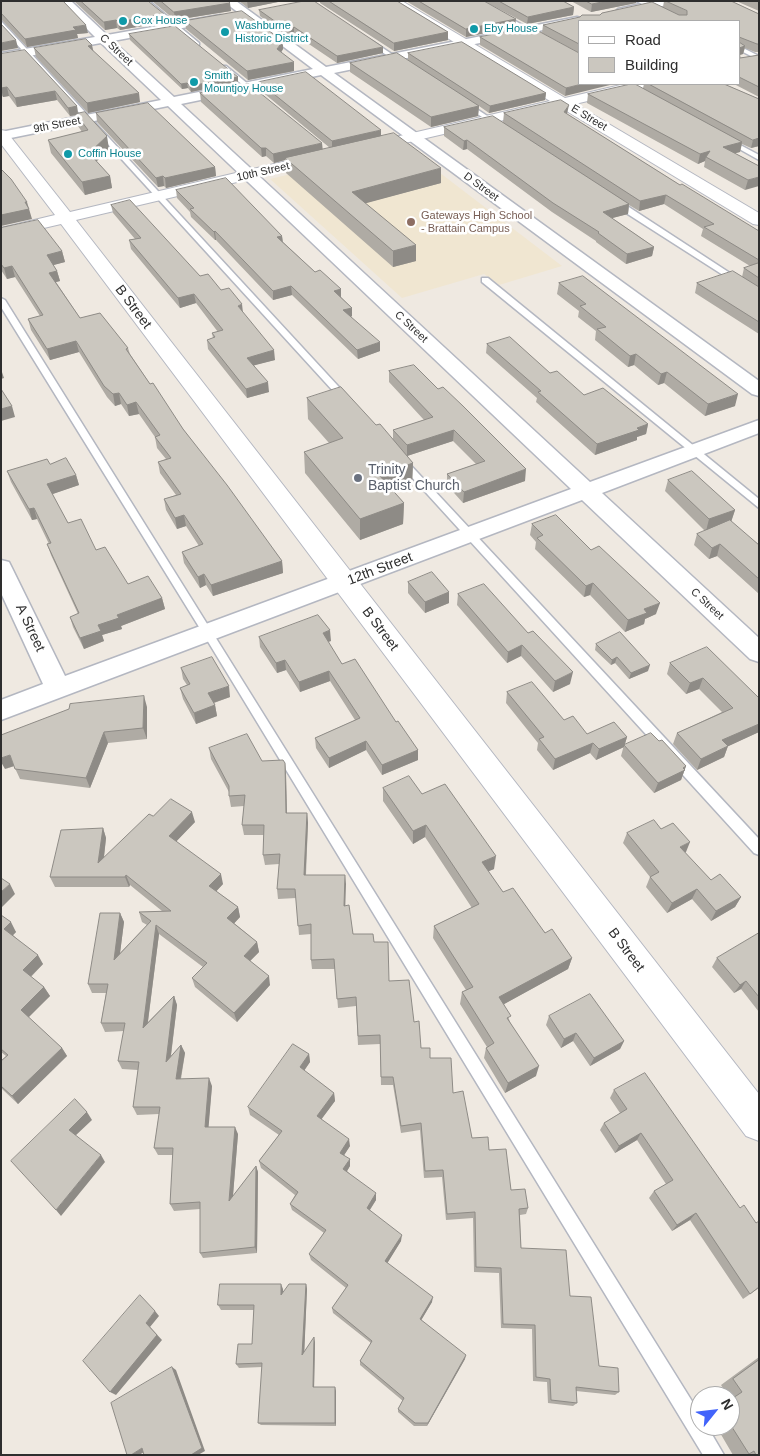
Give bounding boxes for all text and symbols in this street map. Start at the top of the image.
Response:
place label: Cox House [133,14,187,28]
marker: Cox House [117,15,129,27]
place label: Washburne Historic District [235,19,308,45]
legend [578,20,740,85]
place label: Eby House [484,22,538,36]
marker: Eby House [468,23,480,35]
marker: Washburne Historic District [219,26,231,38]
street label: C Street [97,31,135,69]
text: Road [625,31,661,48]
text: Building [625,56,678,73]
place label: Smith Mountjoy House [204,69,283,95]
marker: Smith Mountjoy House [188,76,200,88]
street label: E Street [569,102,609,134]
street label: 9th Street [32,114,82,136]
place label: Coffin House [78,147,141,161]
marker: Coffin House [62,148,74,160]
street label: 10th Street [235,160,291,184]
street label: D Street [461,170,501,204]
place label: Gateways High School - Brattain Campus [421,209,532,235]
marker: Gateways High School - Brattain Campus [405,216,417,228]
street label: B Street [111,282,155,332]
street label: C Street [392,308,430,346]
place label: Trinity Baptist Church [368,462,460,494]
marker: Trinity Baptist Church [352,472,364,484]
street label: 12th Street [345,549,415,589]
street label: C Street [688,585,726,623]
street label: A Street [12,602,48,654]
street label: B Street [358,604,402,654]
street label: B Street [604,925,648,975]
north arrow [690,1386,740,1436]
text: N [718,1396,737,1413]

